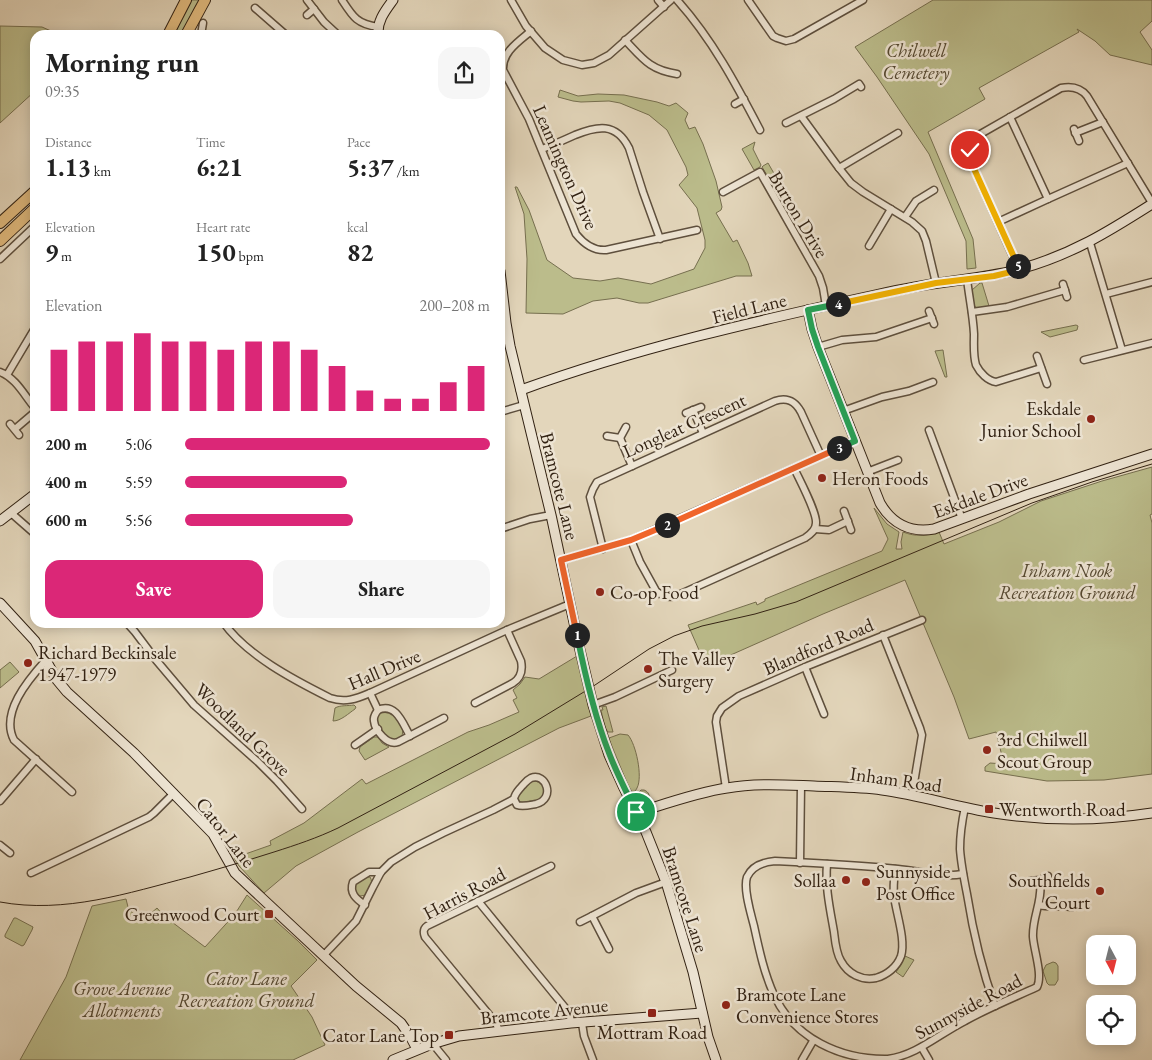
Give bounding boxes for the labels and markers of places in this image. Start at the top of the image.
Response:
pin [949,129,991,171]
pin: 5 [1006,254,1030,278]
pin: 4 [826,292,850,316]
place label: Eskdale Junior School [979,396,1081,443]
marker: Eskdale Junior School [1085,413,1097,425]
pin: 3 [826,436,852,460]
place label: Heron Foods [832,466,928,491]
marker: Heron Foods [816,472,828,484]
pin: 2 [654,512,680,538]
place label: Co-op Food [610,580,699,605]
marker: Co-op Food [594,586,606,598]
pin: 1 [564,622,590,648]
place label: Richard Beckinsale 1947-1979 [38,640,176,687]
place label: The Valley Surgery [658,646,736,693]
marker: Richard Beckinsale 1947-1979 [22,657,34,669]
marker: The Valley Surgery [642,663,654,675]
place label: 3rd Chilwell Scout Group [997,727,1092,774]
marker: 3rd Chilwell Scout Group [981,744,993,756]
pin [615,791,657,833]
place label: Wentworth Road [999,797,1126,822]
marker: Wentworth Road [983,803,995,815]
place label: Sunnyside Post Office [876,859,955,906]
place label: Sollaa [794,868,836,893]
place label: Southfields Court [1008,868,1090,915]
marker: Sollaa [840,874,852,886]
marker: Sunnyside Post Office [860,876,872,888]
marker: Southfields Court [1094,885,1106,897]
place label: Greenwood Court [125,902,259,927]
marker: Greenwood Court [263,908,275,920]
place label: Bramcote Lane Convenience Stores [736,982,879,1029]
marker: Bramcote Lane Convenience Stores [720,999,732,1011]
marker: Mottram Road [646,1007,658,1019]
place label: Mottram Road [597,1020,708,1045]
place label: Cator Lane Top [322,1023,439,1048]
marker: Cator Lane Top [443,1029,455,1041]

